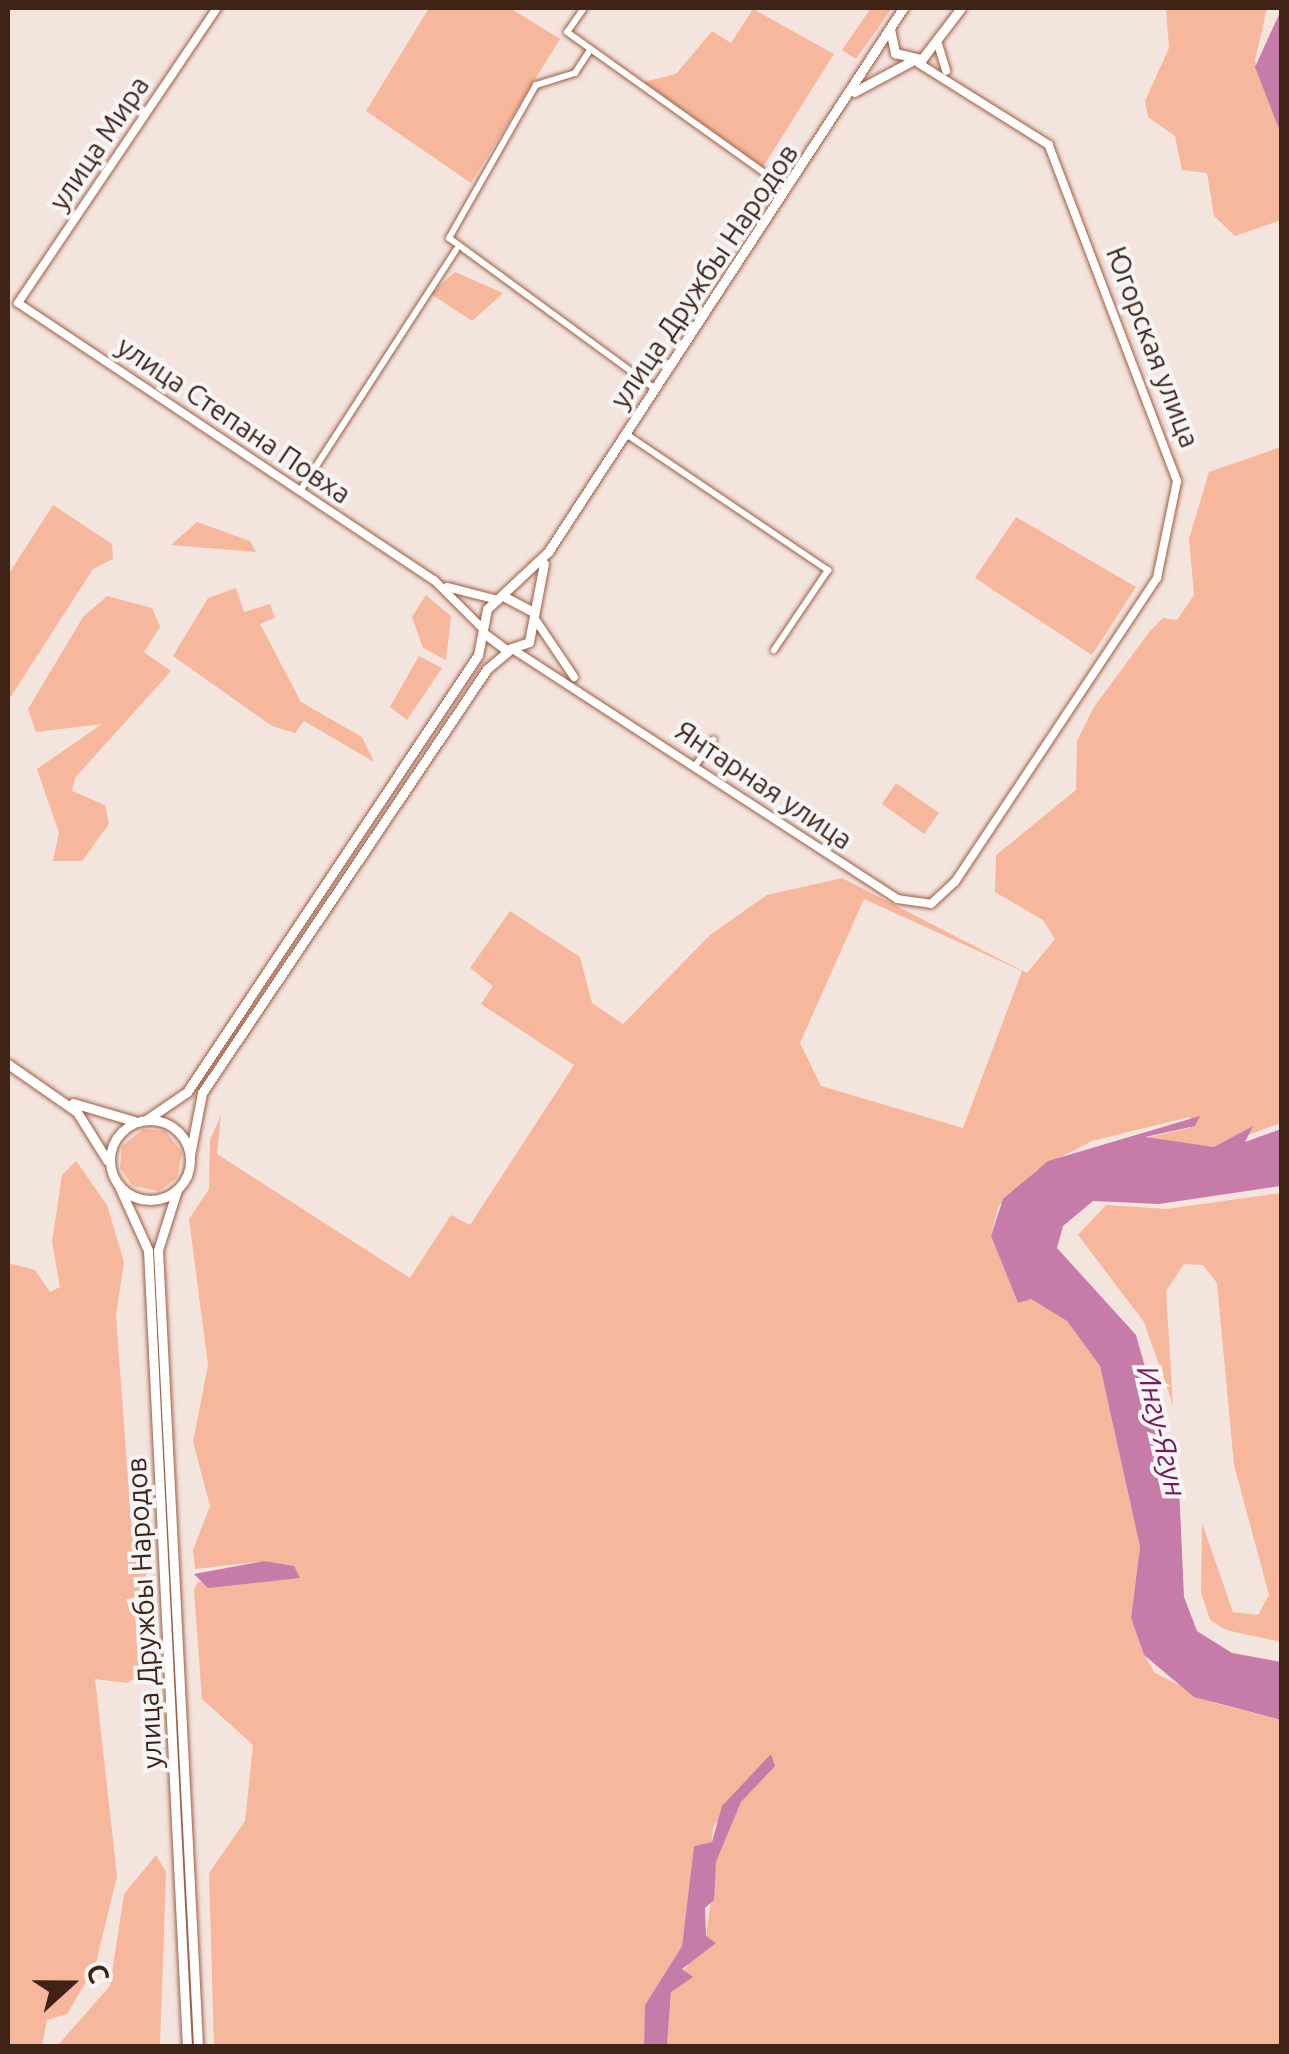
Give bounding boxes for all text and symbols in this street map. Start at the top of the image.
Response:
street label: улица Мира [42,69,156,217]
street label: улица Дружбы Народов [603,137,805,415]
street label: Югорская улица [1099,242,1207,452]
street label: улица Степана Повха [111,329,357,511]
street label: Янтарная улица [669,714,859,856]
water label: Ингу-Ягун [1129,1362,1195,1500]
street label: улица Дружбы Народов [119,1456,169,1770]
north arrow [20,1934,120,2034]
text: С [81,1959,116,1987]

